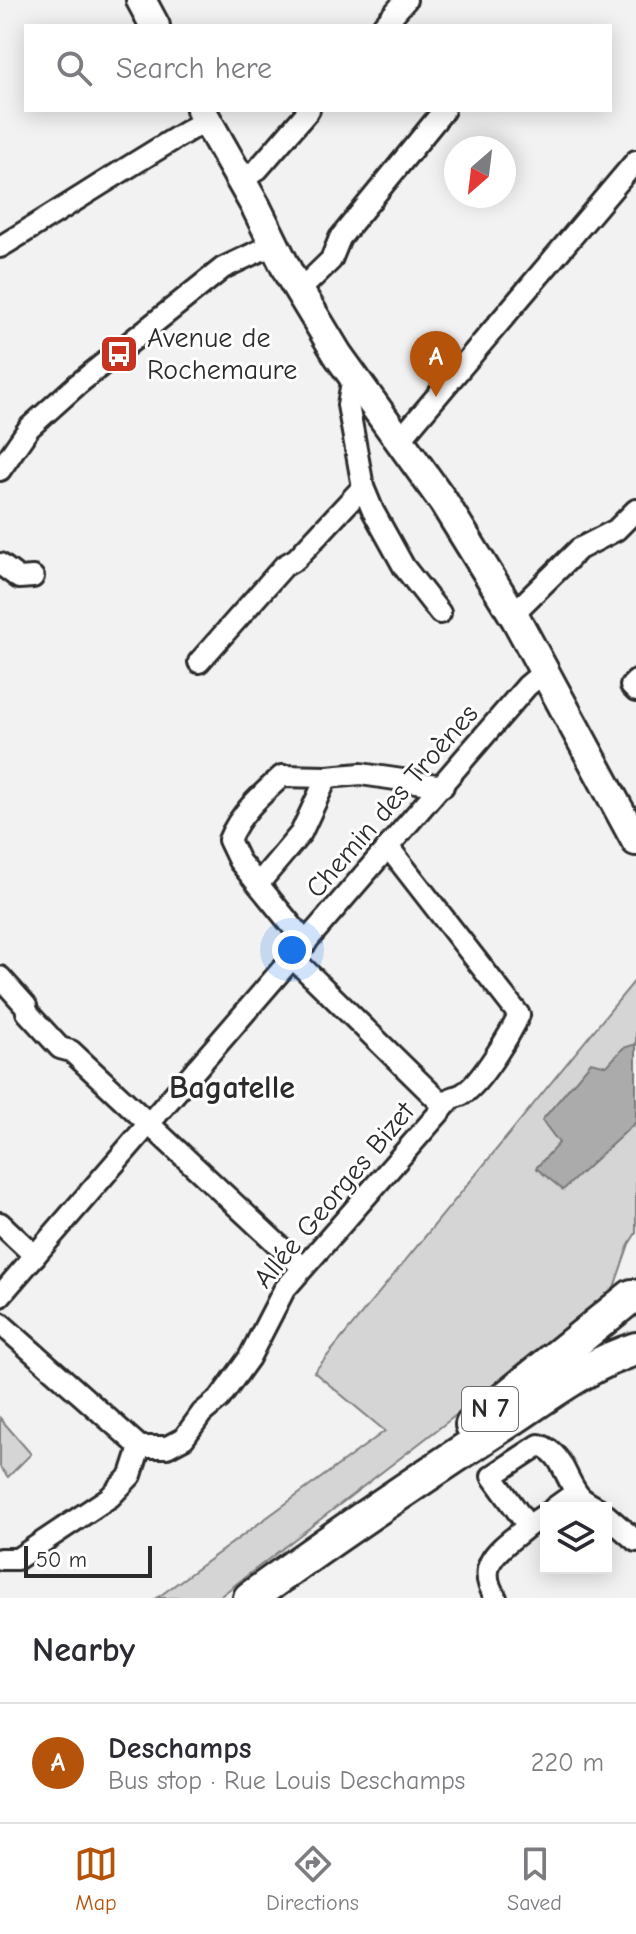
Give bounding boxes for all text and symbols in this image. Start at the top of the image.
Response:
search box [24,24,612,112]
icon: search [52,46,96,90]
text: Search here [116,51,272,86]
north arrow [444,136,516,208]
place label: Avenue de Rochemaure [147,322,297,386]
pin: A [410,331,462,397]
bus stop icon: Avenue de Rochemaure [98,333,140,375]
street label: Chemin des Troènes [299,698,485,904]
your location [272,930,312,970]
district label: Bagatelle [169,1069,295,1106]
street label: Allée Georges Bizet [247,1095,422,1294]
road number: N 7 [462,1387,518,1431]
map controls [540,1502,612,1574]
button: layers [540,1502,612,1574]
scale bar [24,1542,152,1578]
text: 50 m [36,1547,87,1573]
text: Nearby [32,1630,135,1670]
text: Deschamps [108,1731,252,1766]
text: A [51,1748,65,1778]
text: 220 m [531,1748,604,1778]
text: Bus stop · Rue Louis Deschamps [108,1766,465,1796]
tab: Map [74,1842,118,1916]
tab: Directions [266,1842,359,1916]
tab: Saved [507,1842,562,1916]

